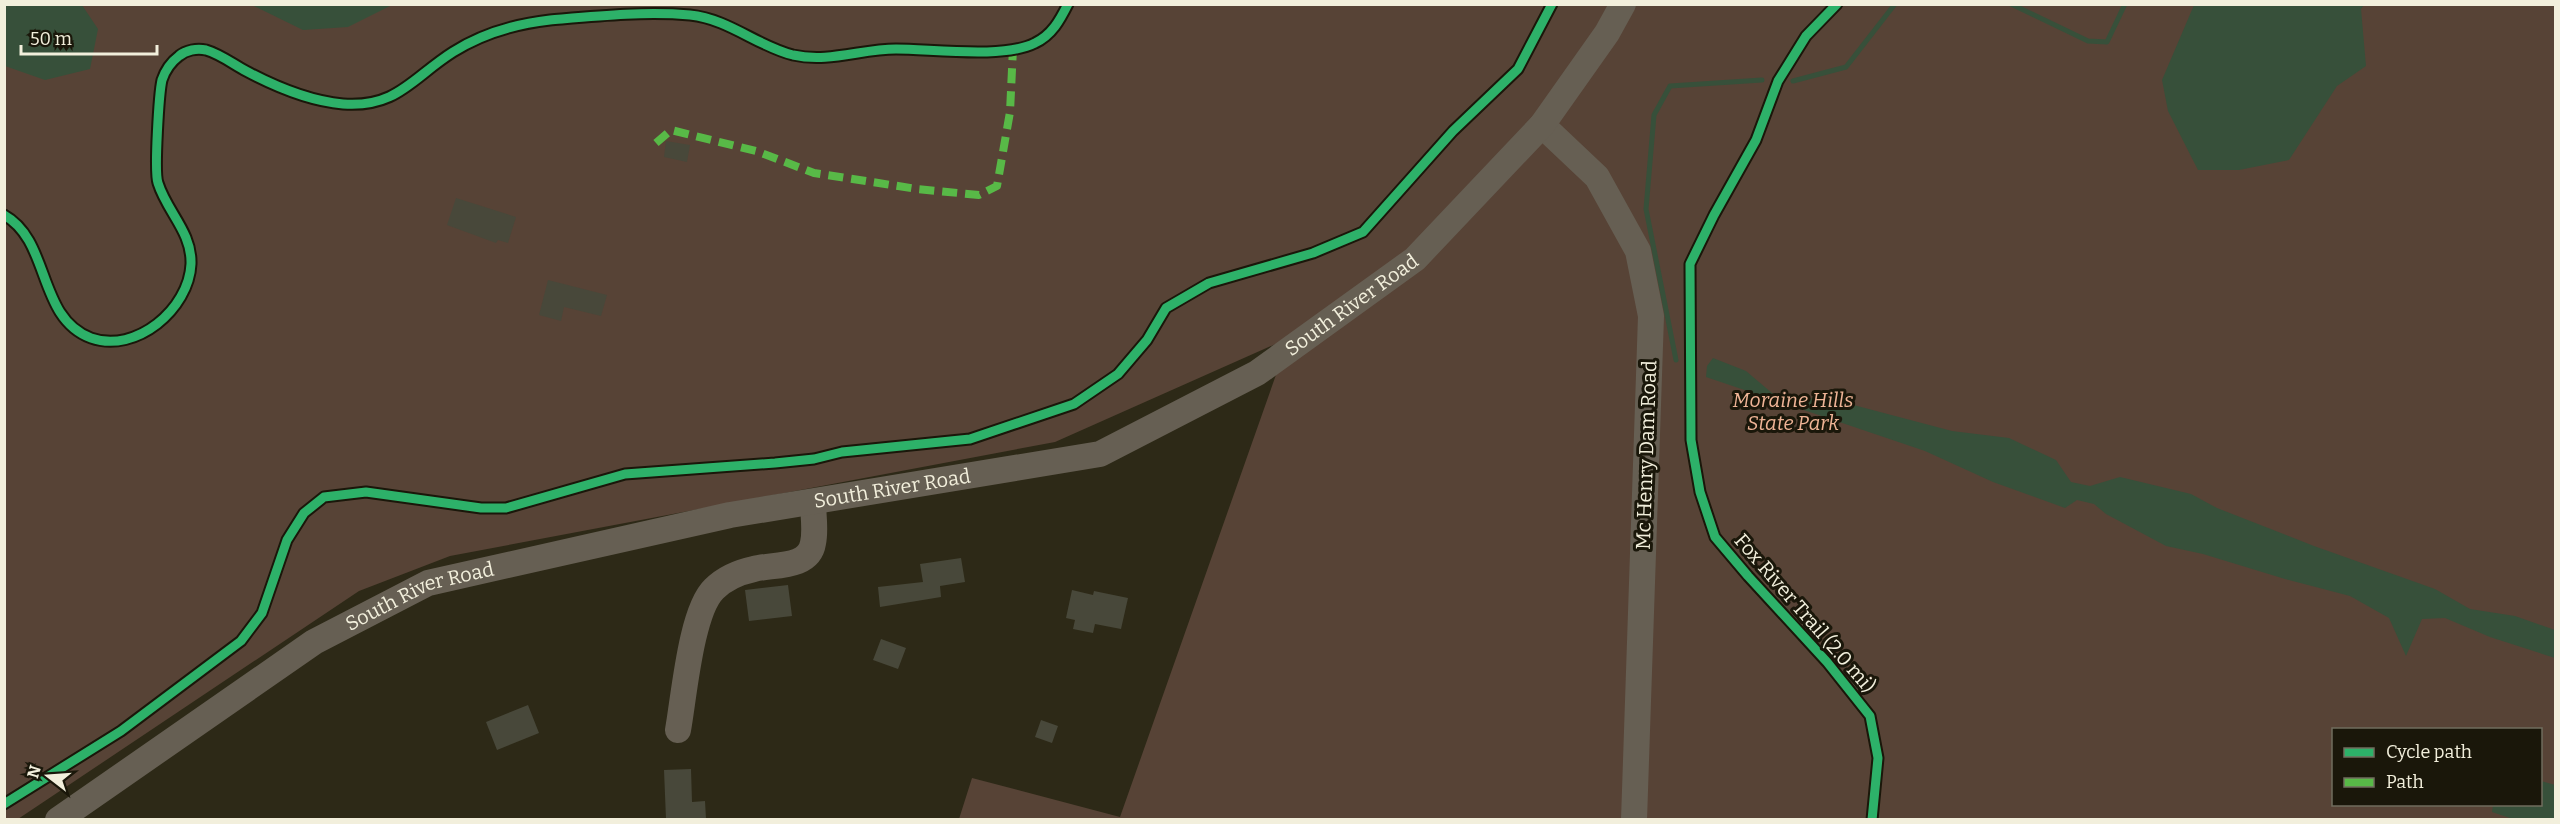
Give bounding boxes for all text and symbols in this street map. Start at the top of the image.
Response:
scale bar [21,18,158,56]
text: 50 m [30,28,72,50]
street label: South River Road [1280,249,1423,361]
street label: Mc Henry Dam Road [1631,360,1661,550]
park label: Moraine Hills State Park [1733,388,1853,435]
street label: South River Road [812,464,972,513]
street label: Fox River Trail (2.0 mi) [1729,529,1881,697]
street label: South River Road [341,557,496,636]
legend [2332,728,2542,806]
text: Cycle path [2386,741,2472,763]
north arrow [18,746,78,806]
text: N [23,763,45,780]
text: Path [2386,771,2424,793]

